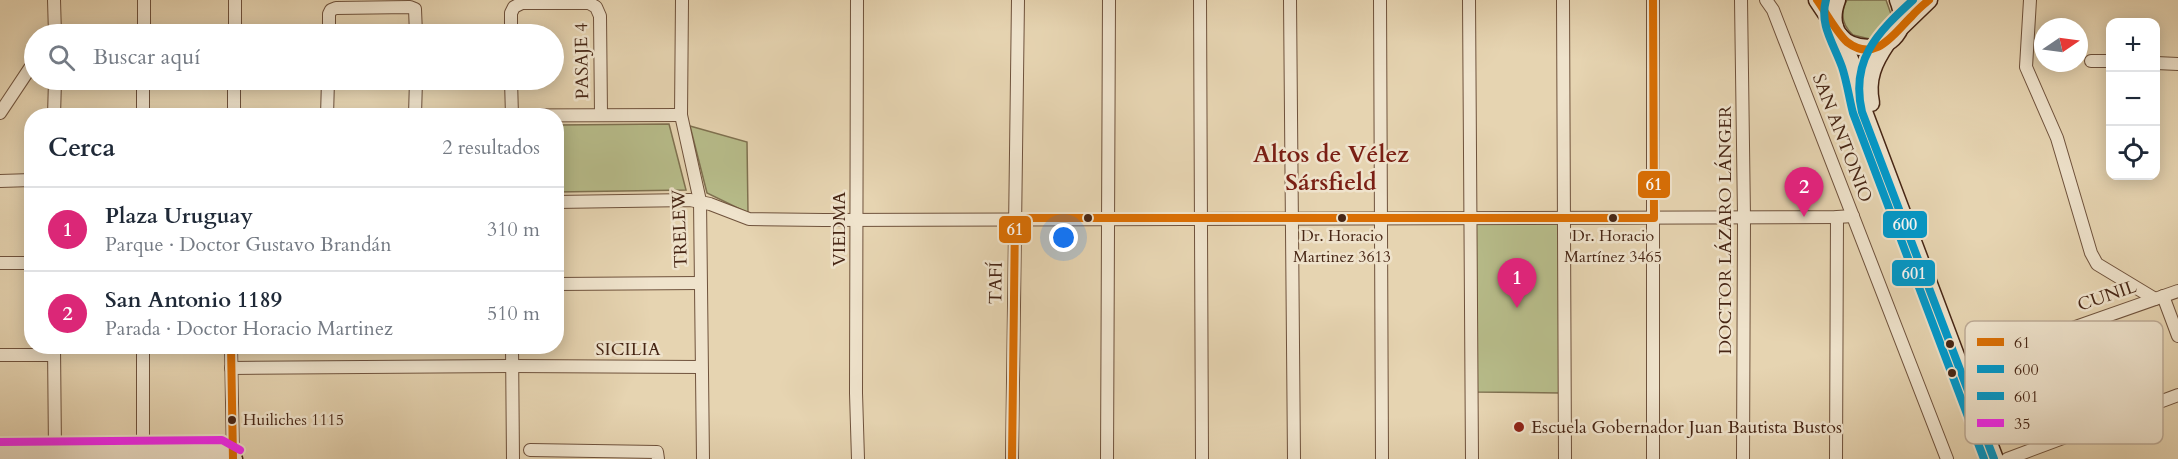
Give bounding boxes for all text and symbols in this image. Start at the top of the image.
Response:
north arrow [2034,18,2088,72]
map controls [2106,18,2160,180]
button: + [2106,18,2160,72]
street label: PASAJE 4 [569,23,595,99]
search box [24,24,564,90]
icon: search [45,41,78,74]
text: Buscar aquí [93,42,200,72]
street label: SAN ANTONIO [1806,70,1878,206]
button: − [2106,72,2160,126]
street label: DOCTOR LÁZARO LÁNGER [1713,105,1738,355]
button: locate [2106,126,2160,180]
text: Cerca [48,130,115,165]
text: 2 resultados [442,134,540,161]
district label: Altos de Vélez Sársfield [1253,138,1409,199]
pin: 2 [1784,168,1824,217]
line badge: 61 [1637,170,1671,199]
text: 61 [1646,174,1662,196]
street label: TRELEW [666,189,694,269]
street label: VIEDMA [827,191,852,266]
text: Plaza Uruguay [105,201,253,231]
line badge: 600 [1882,210,1928,239]
unlabelled marker [1082,212,1094,224]
marker: Dr. Horacio Martinez 3613 [1336,212,1348,224]
marker: Dr. Horacio Martínez 3465 [1607,212,1619,224]
text: 600 [1893,214,1917,236]
line badge: 61 [998,215,1032,244]
text: 1 [62,216,73,243]
text: 310 m [487,216,540,243]
text: 61 [1007,219,1023,241]
your location [1049,223,1078,252]
place label: Dr. Horacio Martinez 3613 [1293,225,1391,268]
place label: Dr. Horacio Martínez 3465 [1564,225,1662,268]
text: Parque · Doctor Gustavo Brandán [105,231,392,258]
pin: 1 [1498,258,1537,308]
line badge: 601 [1891,259,1936,287]
street label: TAFÍ [983,262,1009,304]
text: 601 [1902,263,1926,285]
street label: CUNIL [2074,274,2140,318]
text: San Antonio 1189 [105,285,282,315]
text: 2 [62,300,73,327]
text: 510 m [487,300,540,327]
text: Parada · Doctor Horacio Martinez [105,315,393,342]
legend [1965,321,2163,444]
text: 61 [2014,332,2030,354]
street label: SICILIA [596,337,661,362]
unlabelled marker [1944,338,1956,350]
text: 600 [2014,359,2039,381]
unlabelled marker [1946,367,1958,379]
text: 601 [2014,386,2039,408]
place label: Huiliches 1115 [243,409,344,431]
text: 35 [2014,413,2030,435]
marker: Huiliches 1115 [226,414,238,426]
place label: Escuela Gobernador Juan Bautista Bustos [1531,415,1842,440]
marker: Escuela Gobernador Juan Bautista Bustos [1512,420,1526,434]

